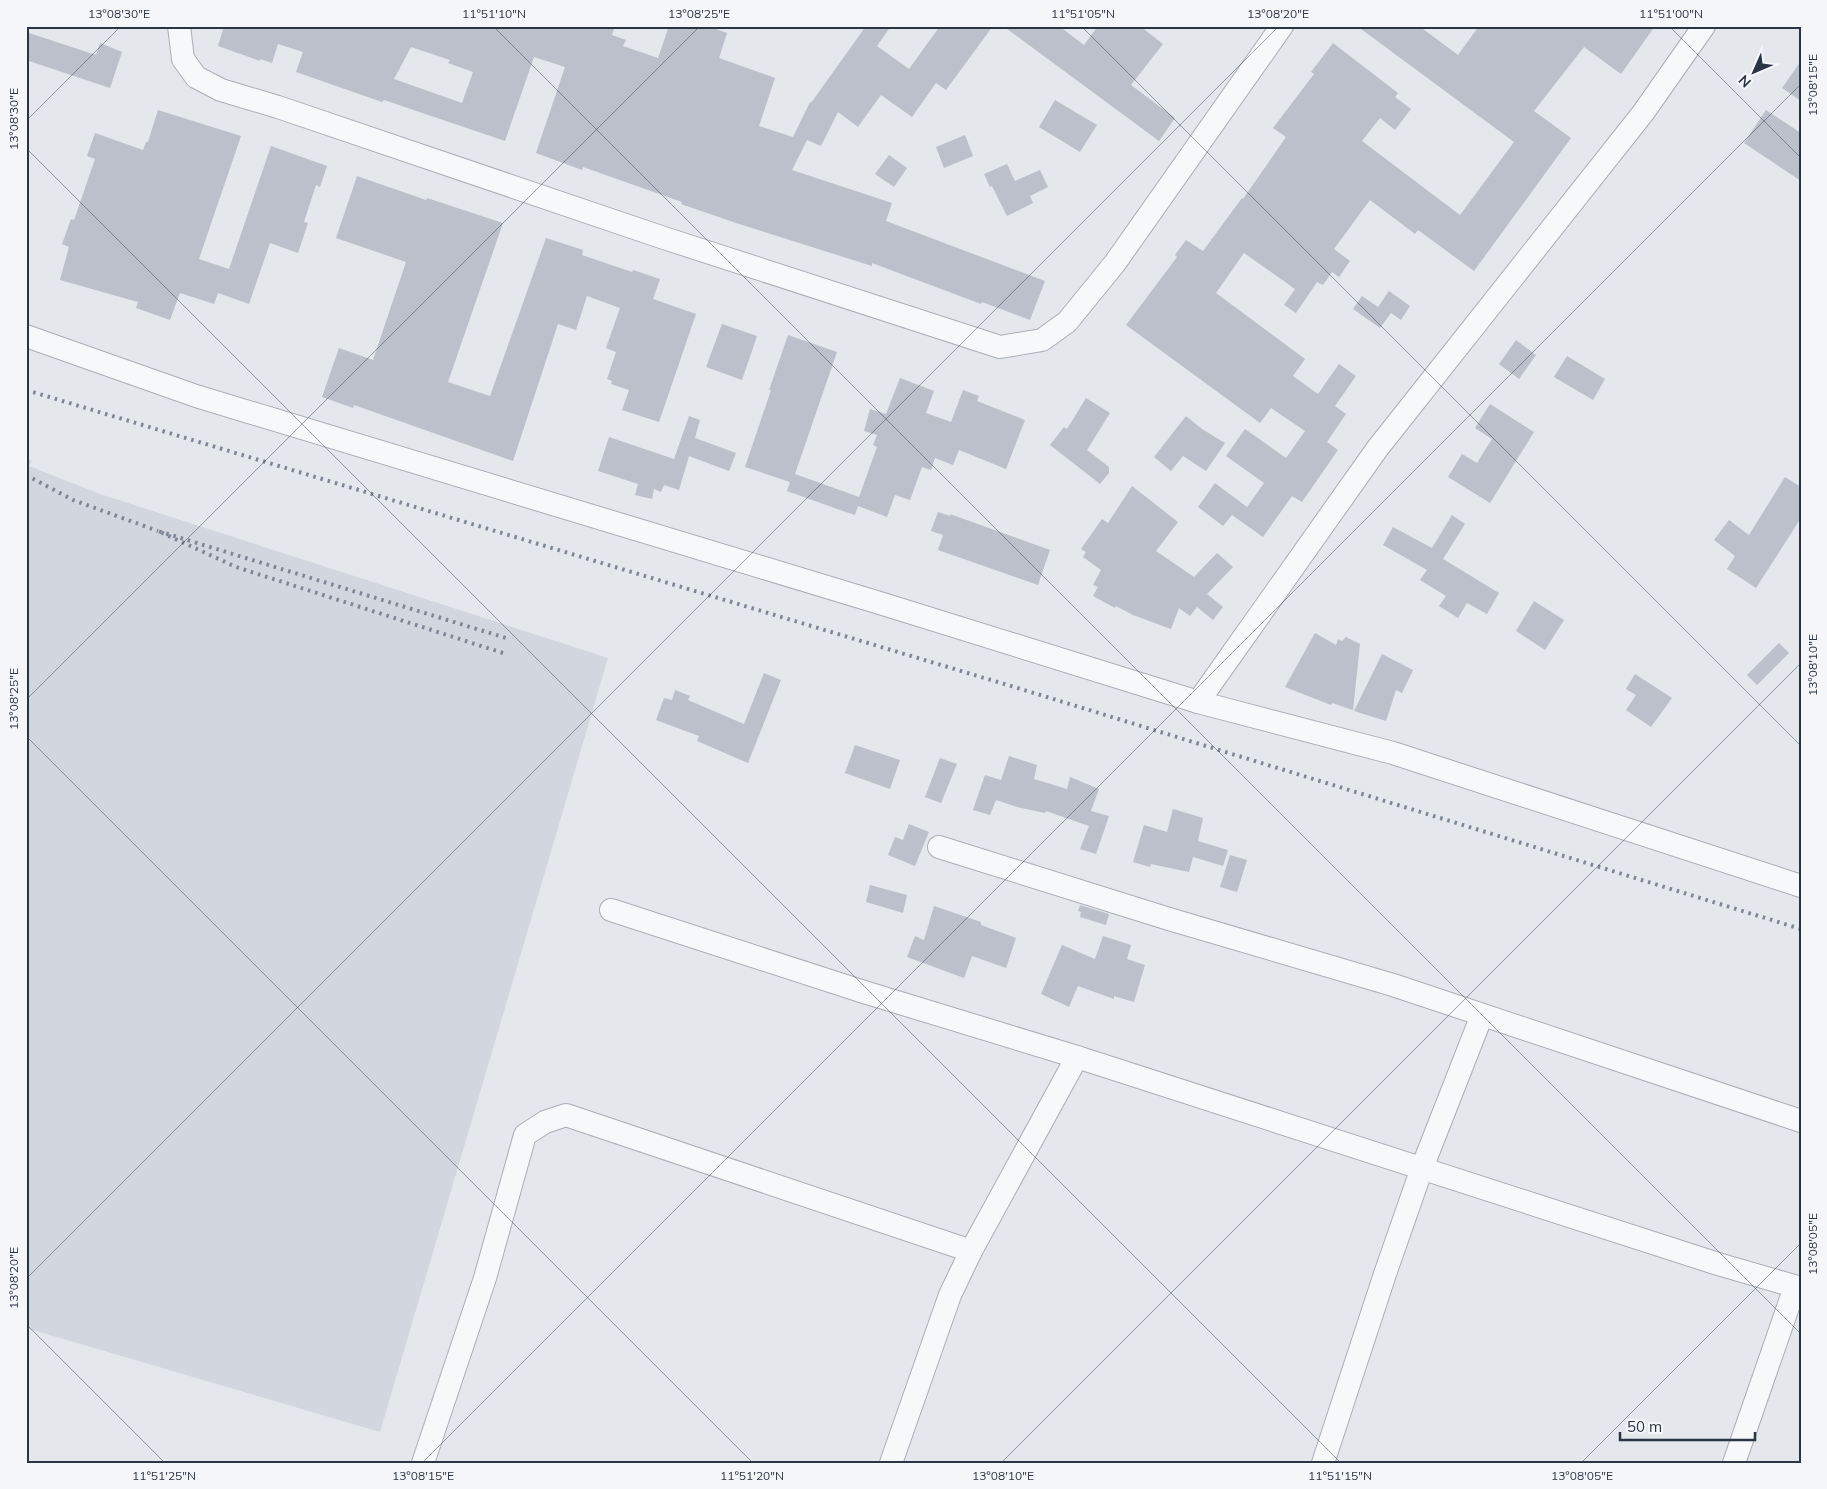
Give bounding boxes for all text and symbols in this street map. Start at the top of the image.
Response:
text: 13°08'30"E [88,6,150,21]
text: 11°51'10"N [462,6,526,21]
text: 13°08'25"E [668,6,730,21]
text: 11°51'05"N [1051,6,1115,21]
text: 13°08'20"E [1247,6,1309,21]
text: 11°51'00"N [1639,6,1703,21]
north arrow [1730,48,1780,98]
text: 13°08'15"E [1805,54,1820,116]
text: N [1735,71,1755,91]
text: 13°08'30"E [6,88,21,150]
text: 13°08'10"E [1805,634,1820,696]
text: 13°08'25"E [6,668,21,730]
text: 13°08'05"E [1805,1213,1820,1275]
text: 13°08'20"E [6,1247,21,1309]
scale bar [1620,1409,1754,1441]
text: 50 m [1627,1417,1662,1436]
text: 11°51'25"N [132,1468,196,1483]
text: 13°08'15"E [392,1468,454,1483]
text: 11°51'20"N [720,1468,784,1483]
text: 13°08'10"E [972,1468,1034,1483]
text: 11°51'15"N [1308,1468,1372,1483]
text: 13°08'05"E [1551,1468,1613,1483]

